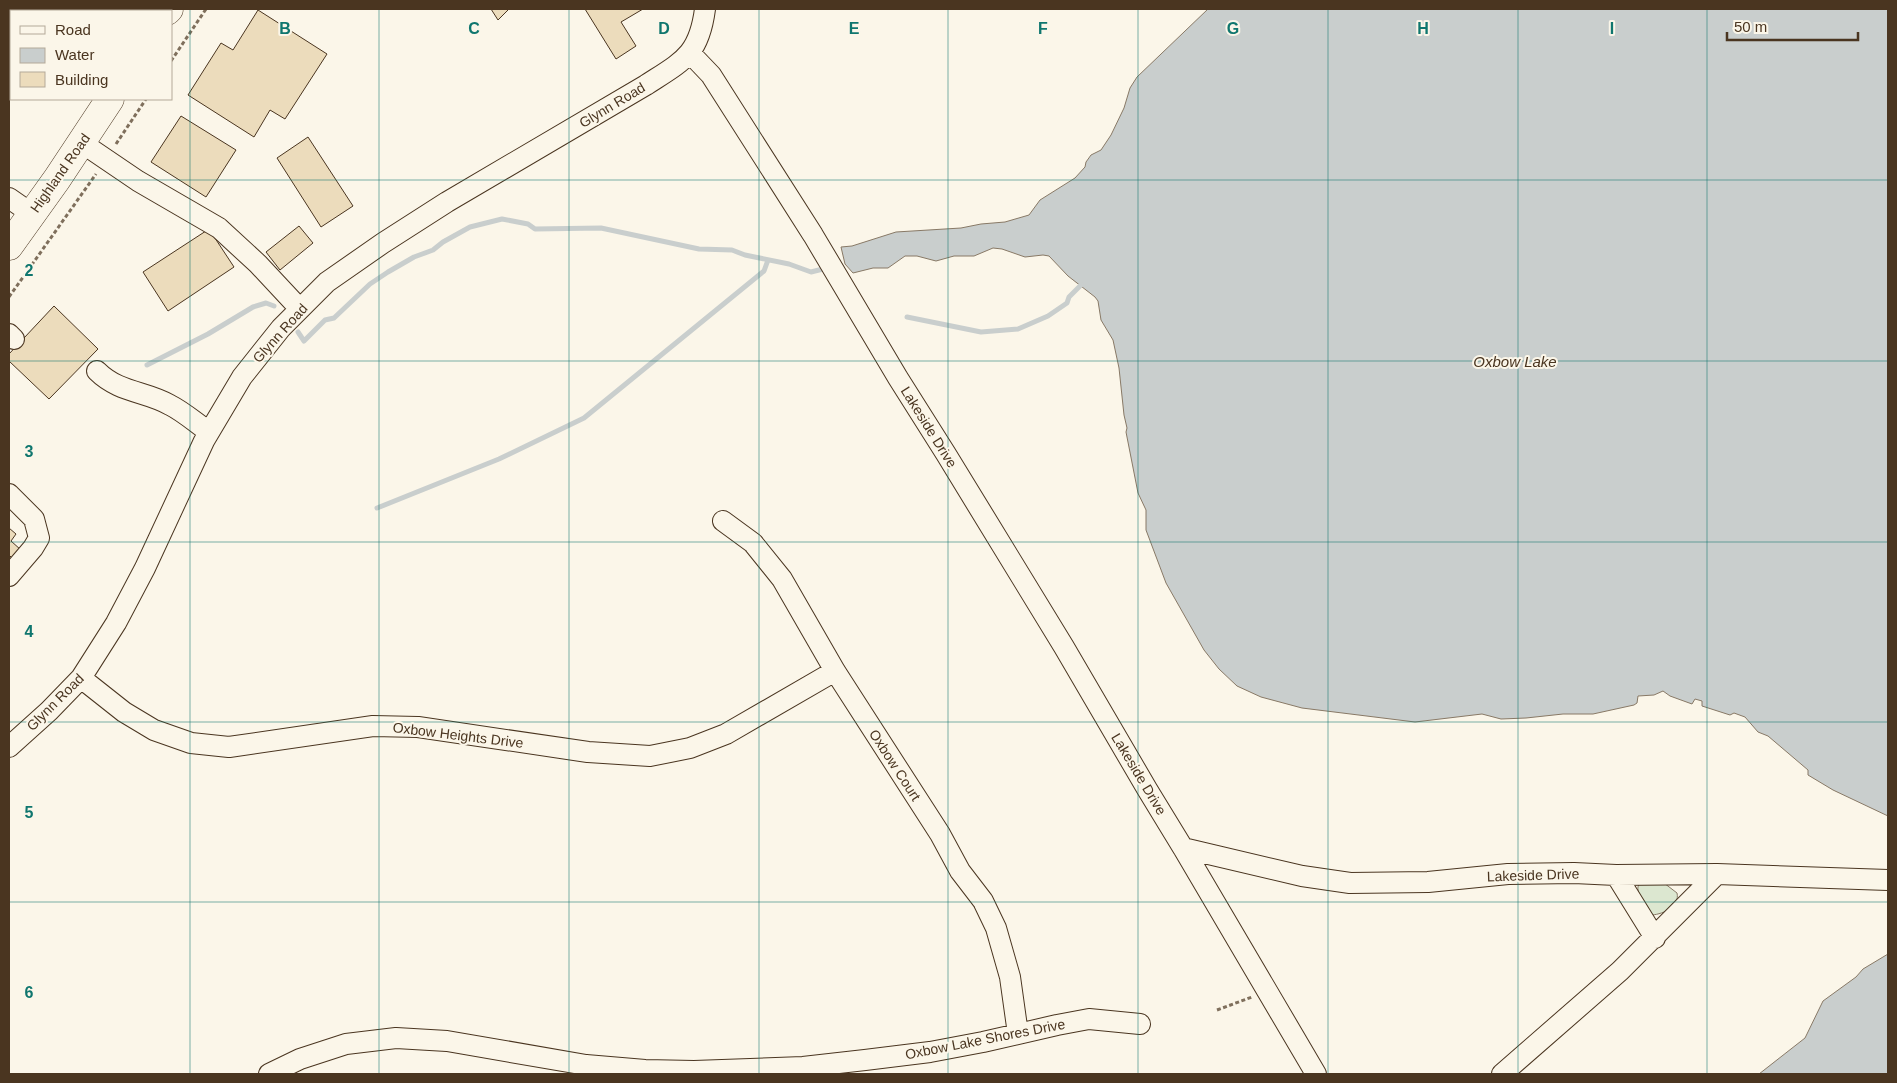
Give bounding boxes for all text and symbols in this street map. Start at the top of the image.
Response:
legend [10,10,172,100]
scale bar [1727,10,1858,42]
text: 50 m [1734,18,1767,35]
text: B [279,20,291,37]
text: C [468,20,480,37]
text: D [658,20,670,37]
text: E [849,20,860,37]
text: F [1038,20,1048,37]
text: G [1227,20,1239,37]
text: H [1417,20,1429,37]
text: I [1610,20,1614,37]
text: Road [55,21,91,38]
text: Water [55,46,94,63]
text: Building [55,71,108,88]
street label: Glynn Road [576,79,648,131]
street label: Highland Road [27,130,93,216]
text: 2 [25,262,34,279]
street label: Glynn Road [249,300,311,366]
water label: Oxbow Lake [1473,353,1557,370]
street label: Lakeside Drive [898,383,960,471]
text: 3 [25,443,34,460]
text: 4 [25,623,34,640]
street label: Glynn Road [23,670,87,734]
street label: Oxbow Heights Drive [392,719,524,751]
street label: Oxbow Court [866,726,924,804]
street label: Lakeside Drive [1108,730,1170,818]
text: 5 [25,804,34,821]
street label: Lakeside Drive [1486,865,1580,885]
text: 6 [25,984,34,1001]
street label: Oxbow Lake Shores Drive [904,1016,1067,1062]

